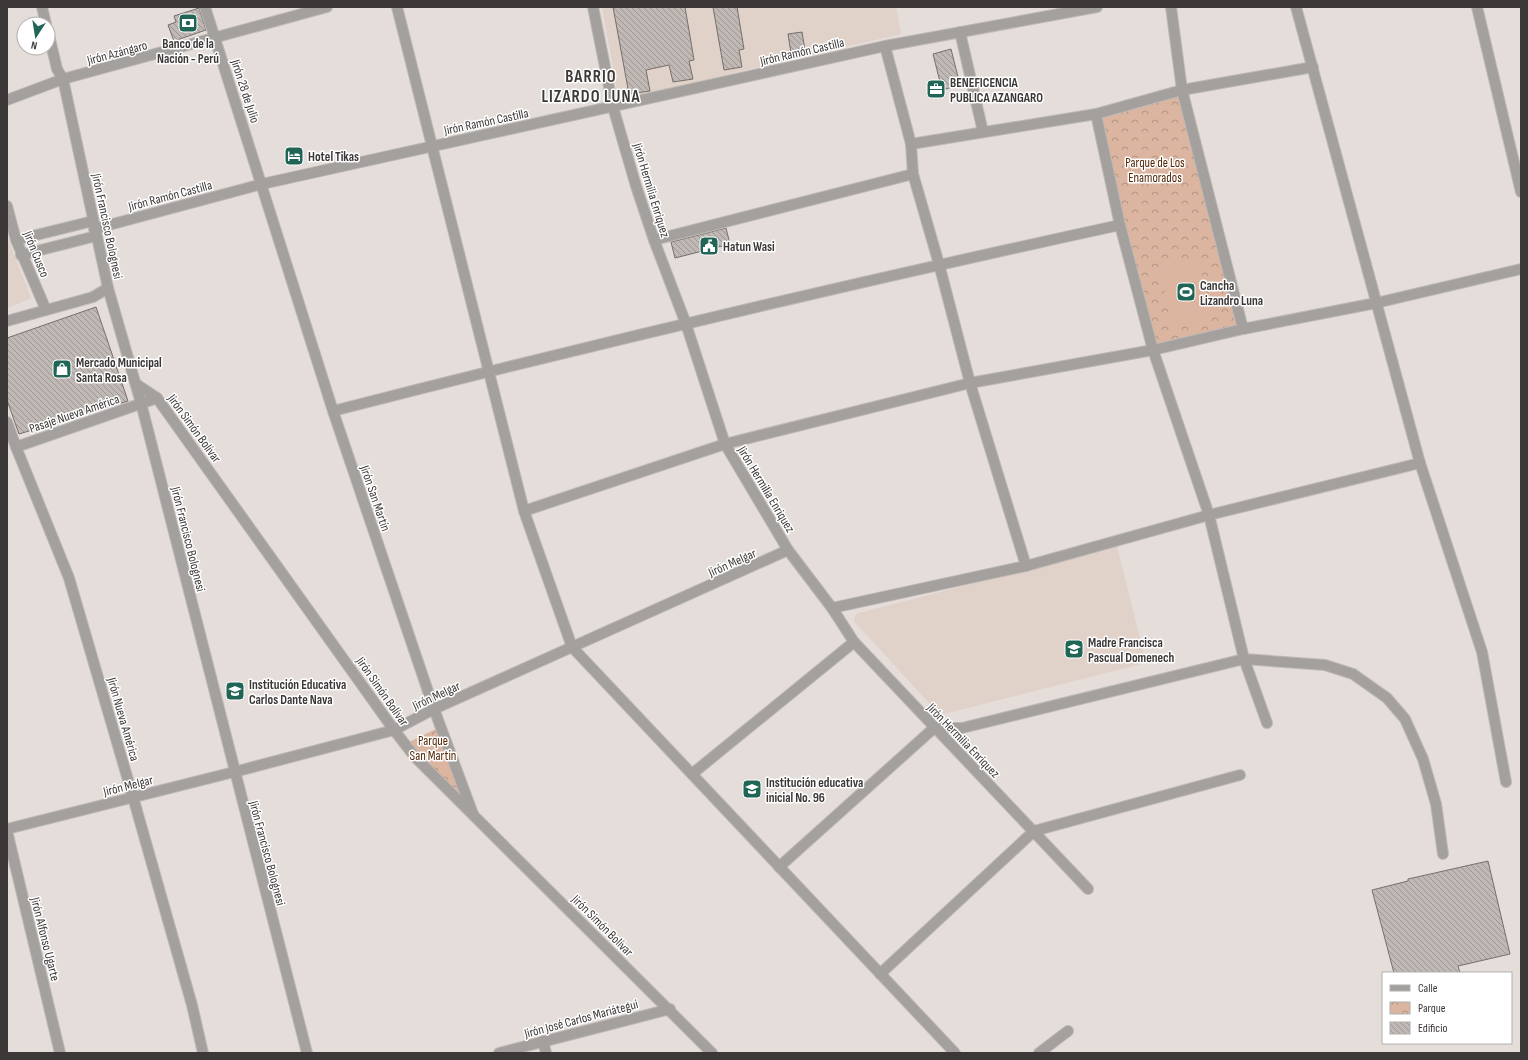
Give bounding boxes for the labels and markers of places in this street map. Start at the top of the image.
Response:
bank icon: Banco de la Nación - Perú [177,12,199,34]
place label: Banco de la Nación - Perú [157,36,219,67]
place label: BENEFICENCIA PUBLICA AZANGARO [950,75,1043,106]
office icon: BENEFICENCIA PUBLICA AZANGARO [925,78,947,100]
hotel icon: Hotel Tikas [283,145,305,167]
place label: Hotel Tikas [308,149,359,165]
public building icon: Hatun Wasi [698,235,720,257]
place label: Hatun Wasi [723,239,775,255]
place label: Cancha Lizandro Luna [1200,278,1263,309]
sports icon: Cancha Lizandro Luna [1175,281,1197,303]
place label: Mercado Municipal Santa Rosa [76,355,162,386]
shop icon: Mercado Municipal Santa Rosa [51,358,73,380]
place label: Madre Francisca Pascual Domenech [1088,635,1175,666]
school or university icon: Madre Francisca Pascual Domenech [1063,638,1085,660]
place label: Institución Educativa Carlos Dante Nava [249,677,346,708]
school or university icon: Institución Educativa Carlos Dante Nava [224,680,246,702]
place label: Institución educativa inicial No. 96 [766,775,863,806]
school or university icon: Institución educativa inicial No. 96 [741,778,763,800]

